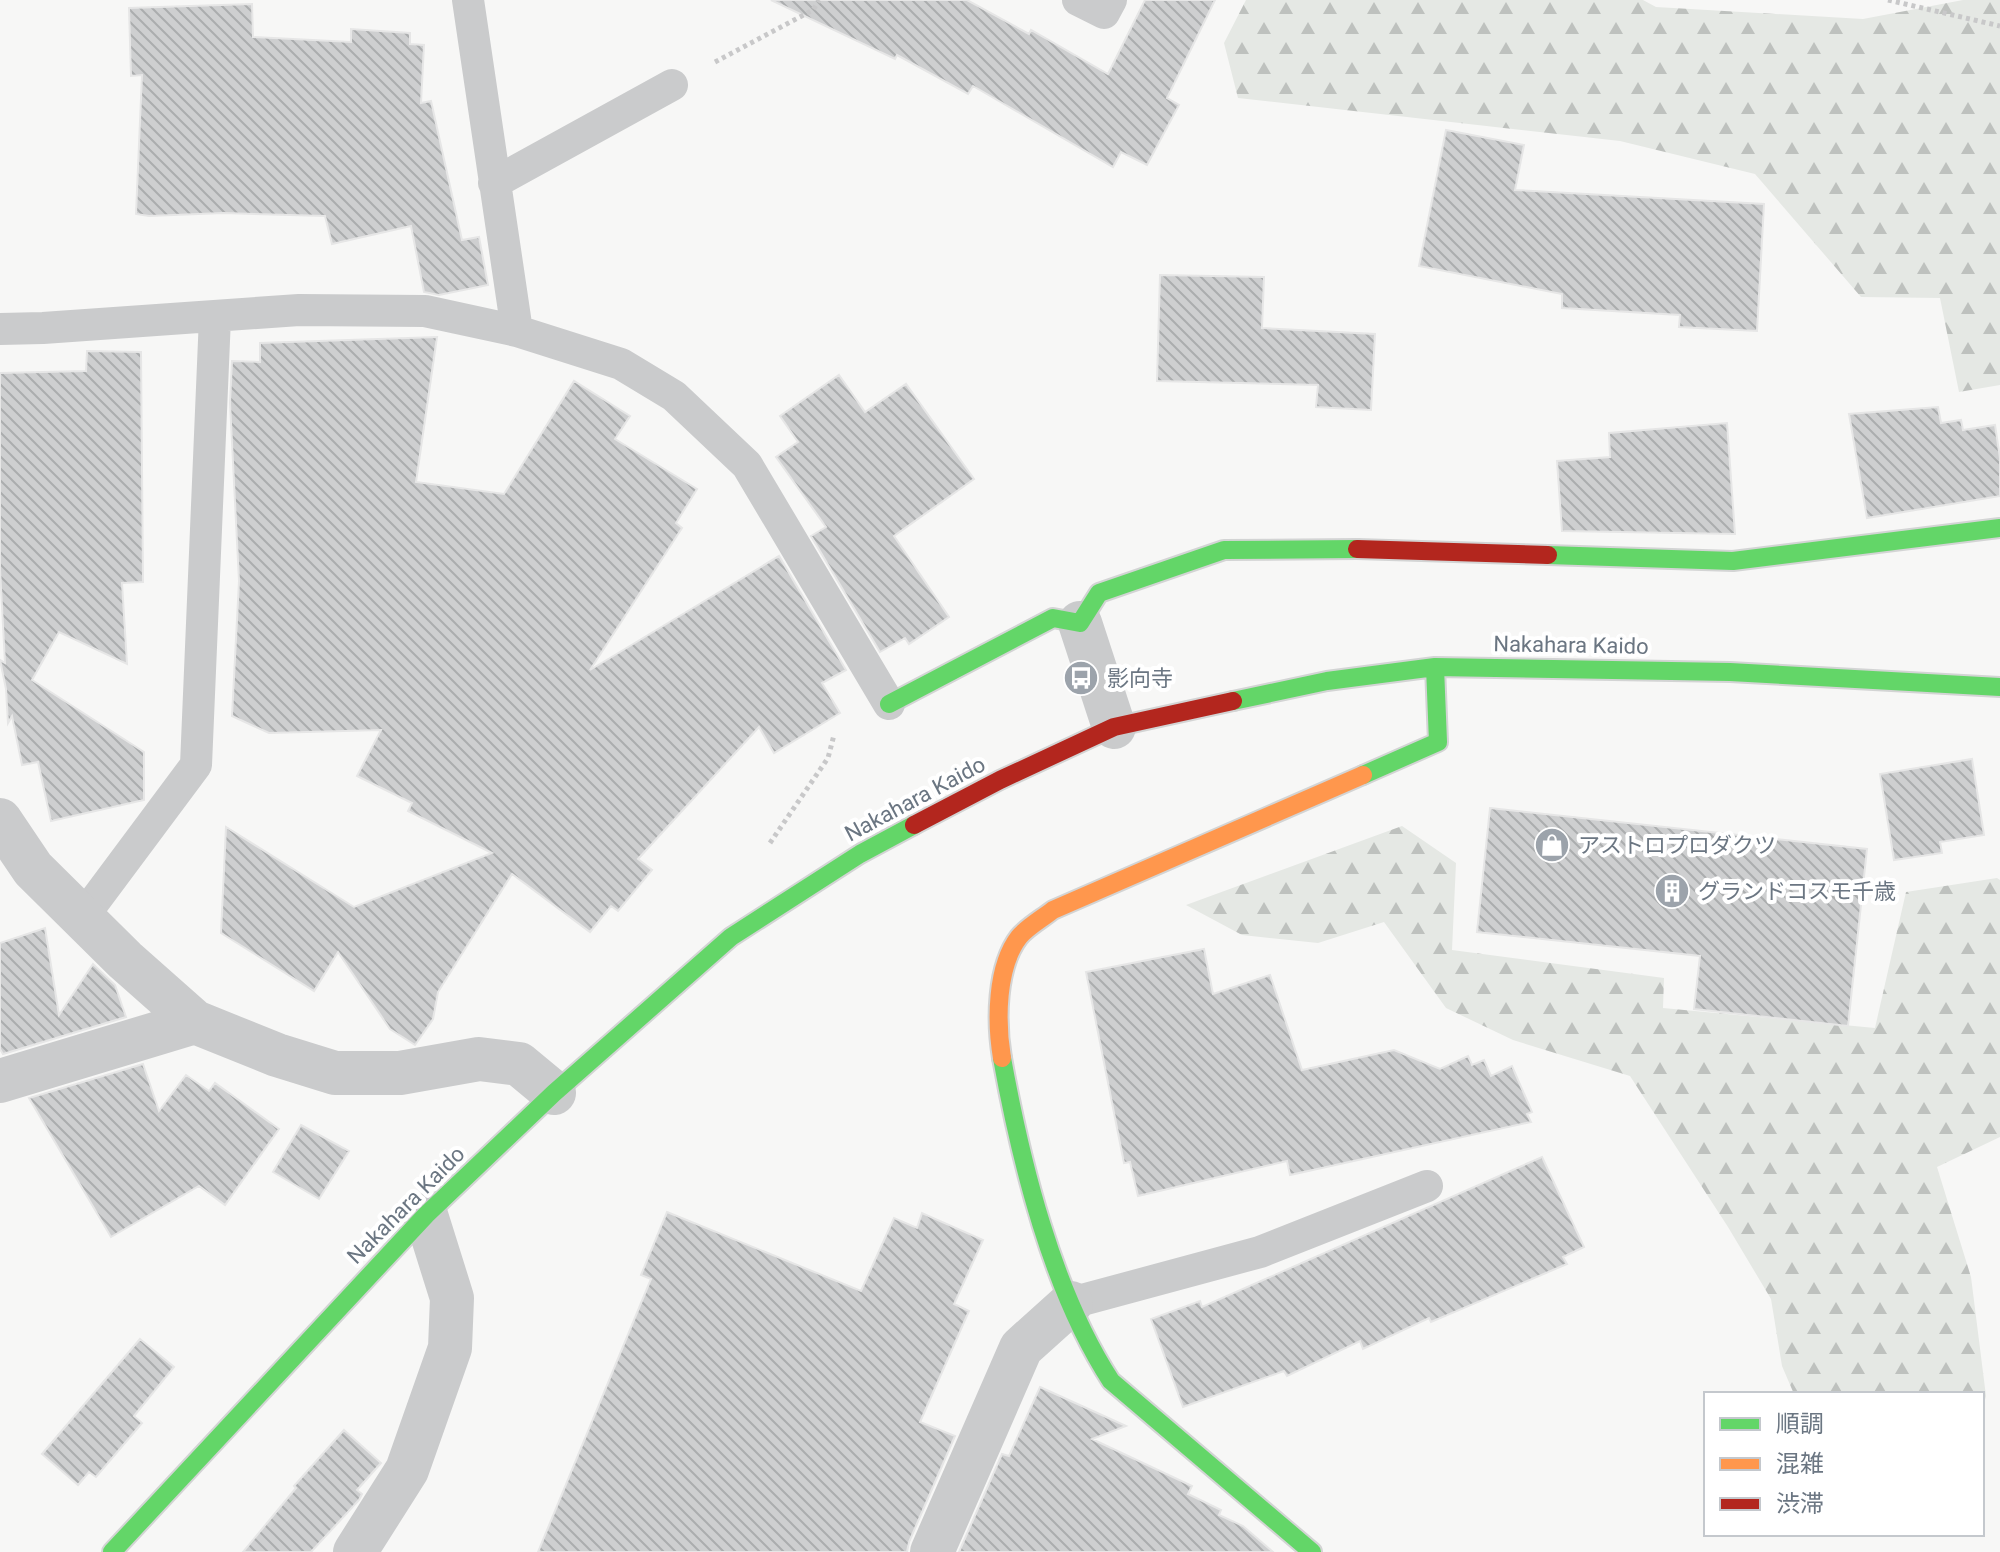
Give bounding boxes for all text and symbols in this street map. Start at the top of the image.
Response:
street label: Nakahara Kaido [1493,631,1649,659]
bus stop icon: 影向寺 [1062,659,1100,697]
place label: 影向寺 [1107,666,1173,691]
street label: Nakahara Kaido [841,751,989,847]
shop icon: アストロプロダクツ [1533,826,1571,864]
place label: アストロプロダクツ [1578,833,1776,858]
building icon: グランドコスモ千歳 [1653,872,1691,910]
place label: グランドコスモ千歳 [1698,879,1896,904]
street label: Nakahara Kaido [342,1141,470,1269]
legend [1704,1392,1984,1536]
text: 順調 [1776,1410,1824,1438]
text: 混雑 [1776,1450,1824,1478]
text: 渋滞 [1776,1490,1824,1518]

